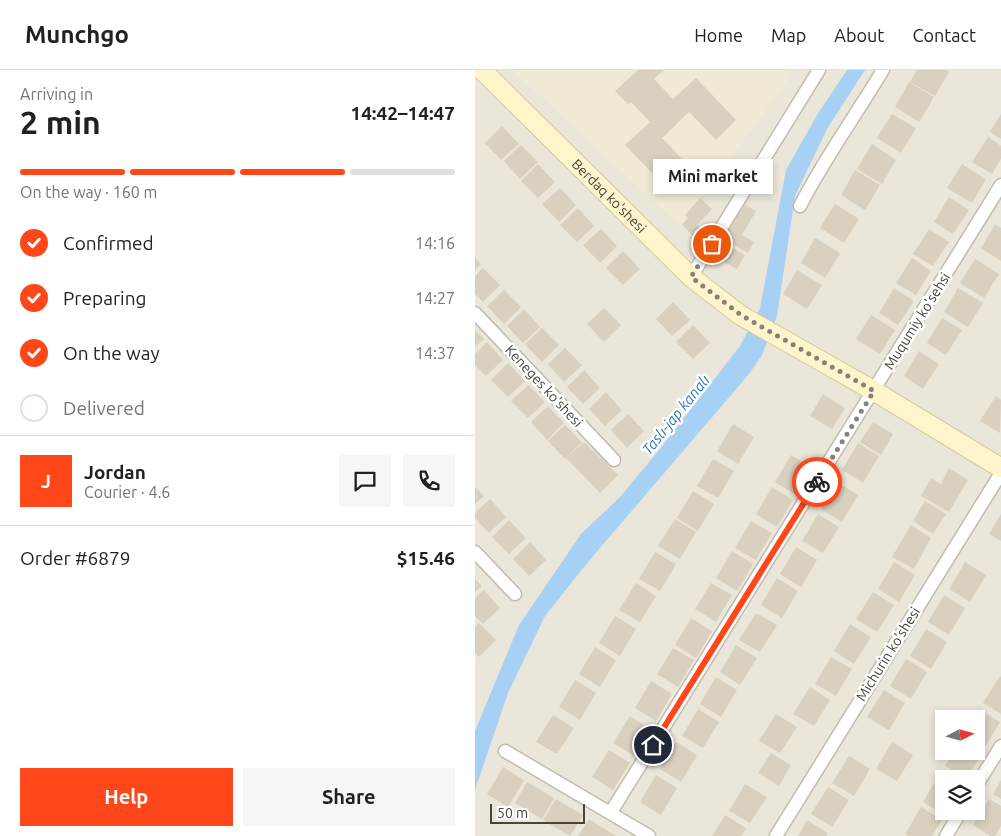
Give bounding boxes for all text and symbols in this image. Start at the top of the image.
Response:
text: Munchgo [25,21,129,48]
text: Home [694,25,743,45]
text: Map [771,25,806,45]
text: About [834,25,884,45]
text: Contact [912,25,976,45]
text: Arriving in [20,85,93,103]
text: 14:42–14:47 [350,102,455,124]
text: 2 min [20,104,101,140]
street label: Berdaq ko'shesi [569,156,650,236]
callout: Mini market [652,159,772,194]
text: Mini market [668,167,758,185]
text: On the way · 160 m [20,183,157,201]
pin [691,223,733,265]
icon: check [20,229,48,257]
icon: bag [698,230,726,258]
text: Confirmed [63,232,154,254]
text: 14:16 [415,234,455,252]
street label: Muqumiy ko'sehsi [881,270,953,372]
icon: check [20,284,48,312]
text: Preparing [63,287,147,309]
text: 14:27 [415,289,455,307]
icon: check [20,339,48,367]
text: On the way [63,342,160,364]
street label: Keneges ko'shesi [502,342,586,430]
text: 14:37 [415,344,455,362]
water label: Taslı-jap kanalı [638,371,713,458]
text: Delivered [63,397,145,419]
button: chat [339,455,391,507]
button: phone [403,455,455,507]
courier [792,457,842,507]
text: Jordan [84,461,146,483]
icon: bike [803,468,831,496]
text: J [41,470,51,492]
text: Courier · 4.6 [84,483,170,501]
text: Order #6879 [20,547,130,569]
text: $15.46 [397,547,455,569]
street label: Michurin ko'shesi [853,604,923,704]
north arrow [935,710,985,760]
map controls [935,710,985,820]
pin [632,724,674,766]
icon: home [639,731,667,759]
button: Help [20,768,233,826]
button: Share [243,768,455,826]
button: layers [935,770,985,820]
scale bar [490,801,585,824]
text: 50 m [497,805,528,821]

